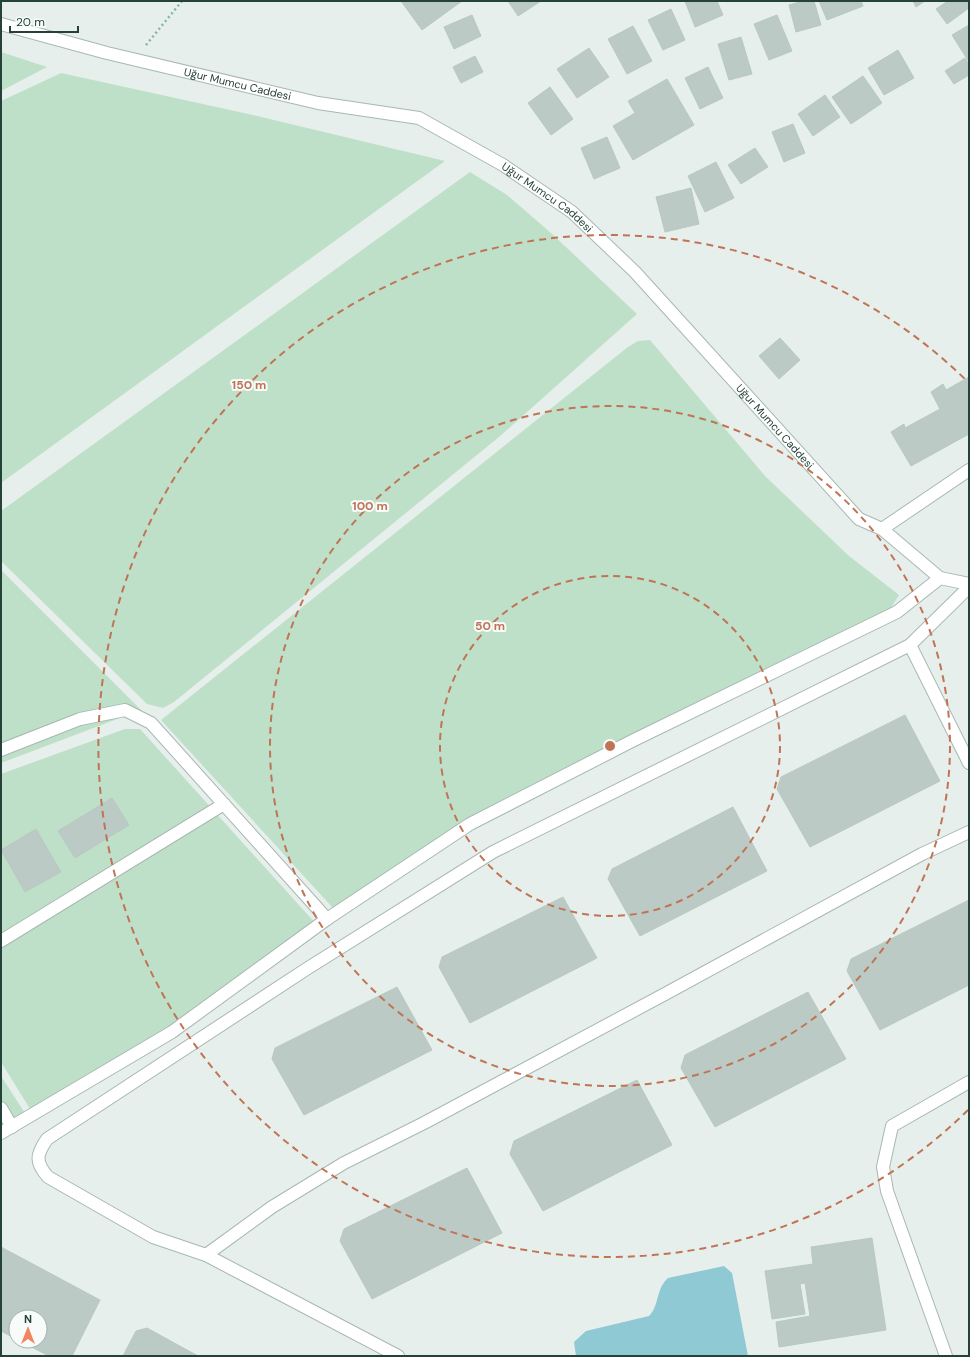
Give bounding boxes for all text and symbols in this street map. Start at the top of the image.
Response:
scale bar [10,8,78,34]
text: 20 m [16,14,45,30]
street label: Uğur Mumcu Caddesi [182,64,292,103]
street label: Uğur Mumcu Caddesi [499,159,596,235]
text: 150 m [232,377,266,393]
street label: Uğur Mumcu Caddesi [733,381,817,472]
text: 100 m [352,498,388,514]
text: 50 m [475,618,505,634]
centre of rings [603,739,617,753]
north arrow [8,1309,48,1349]
text: N [24,1312,32,1326]

